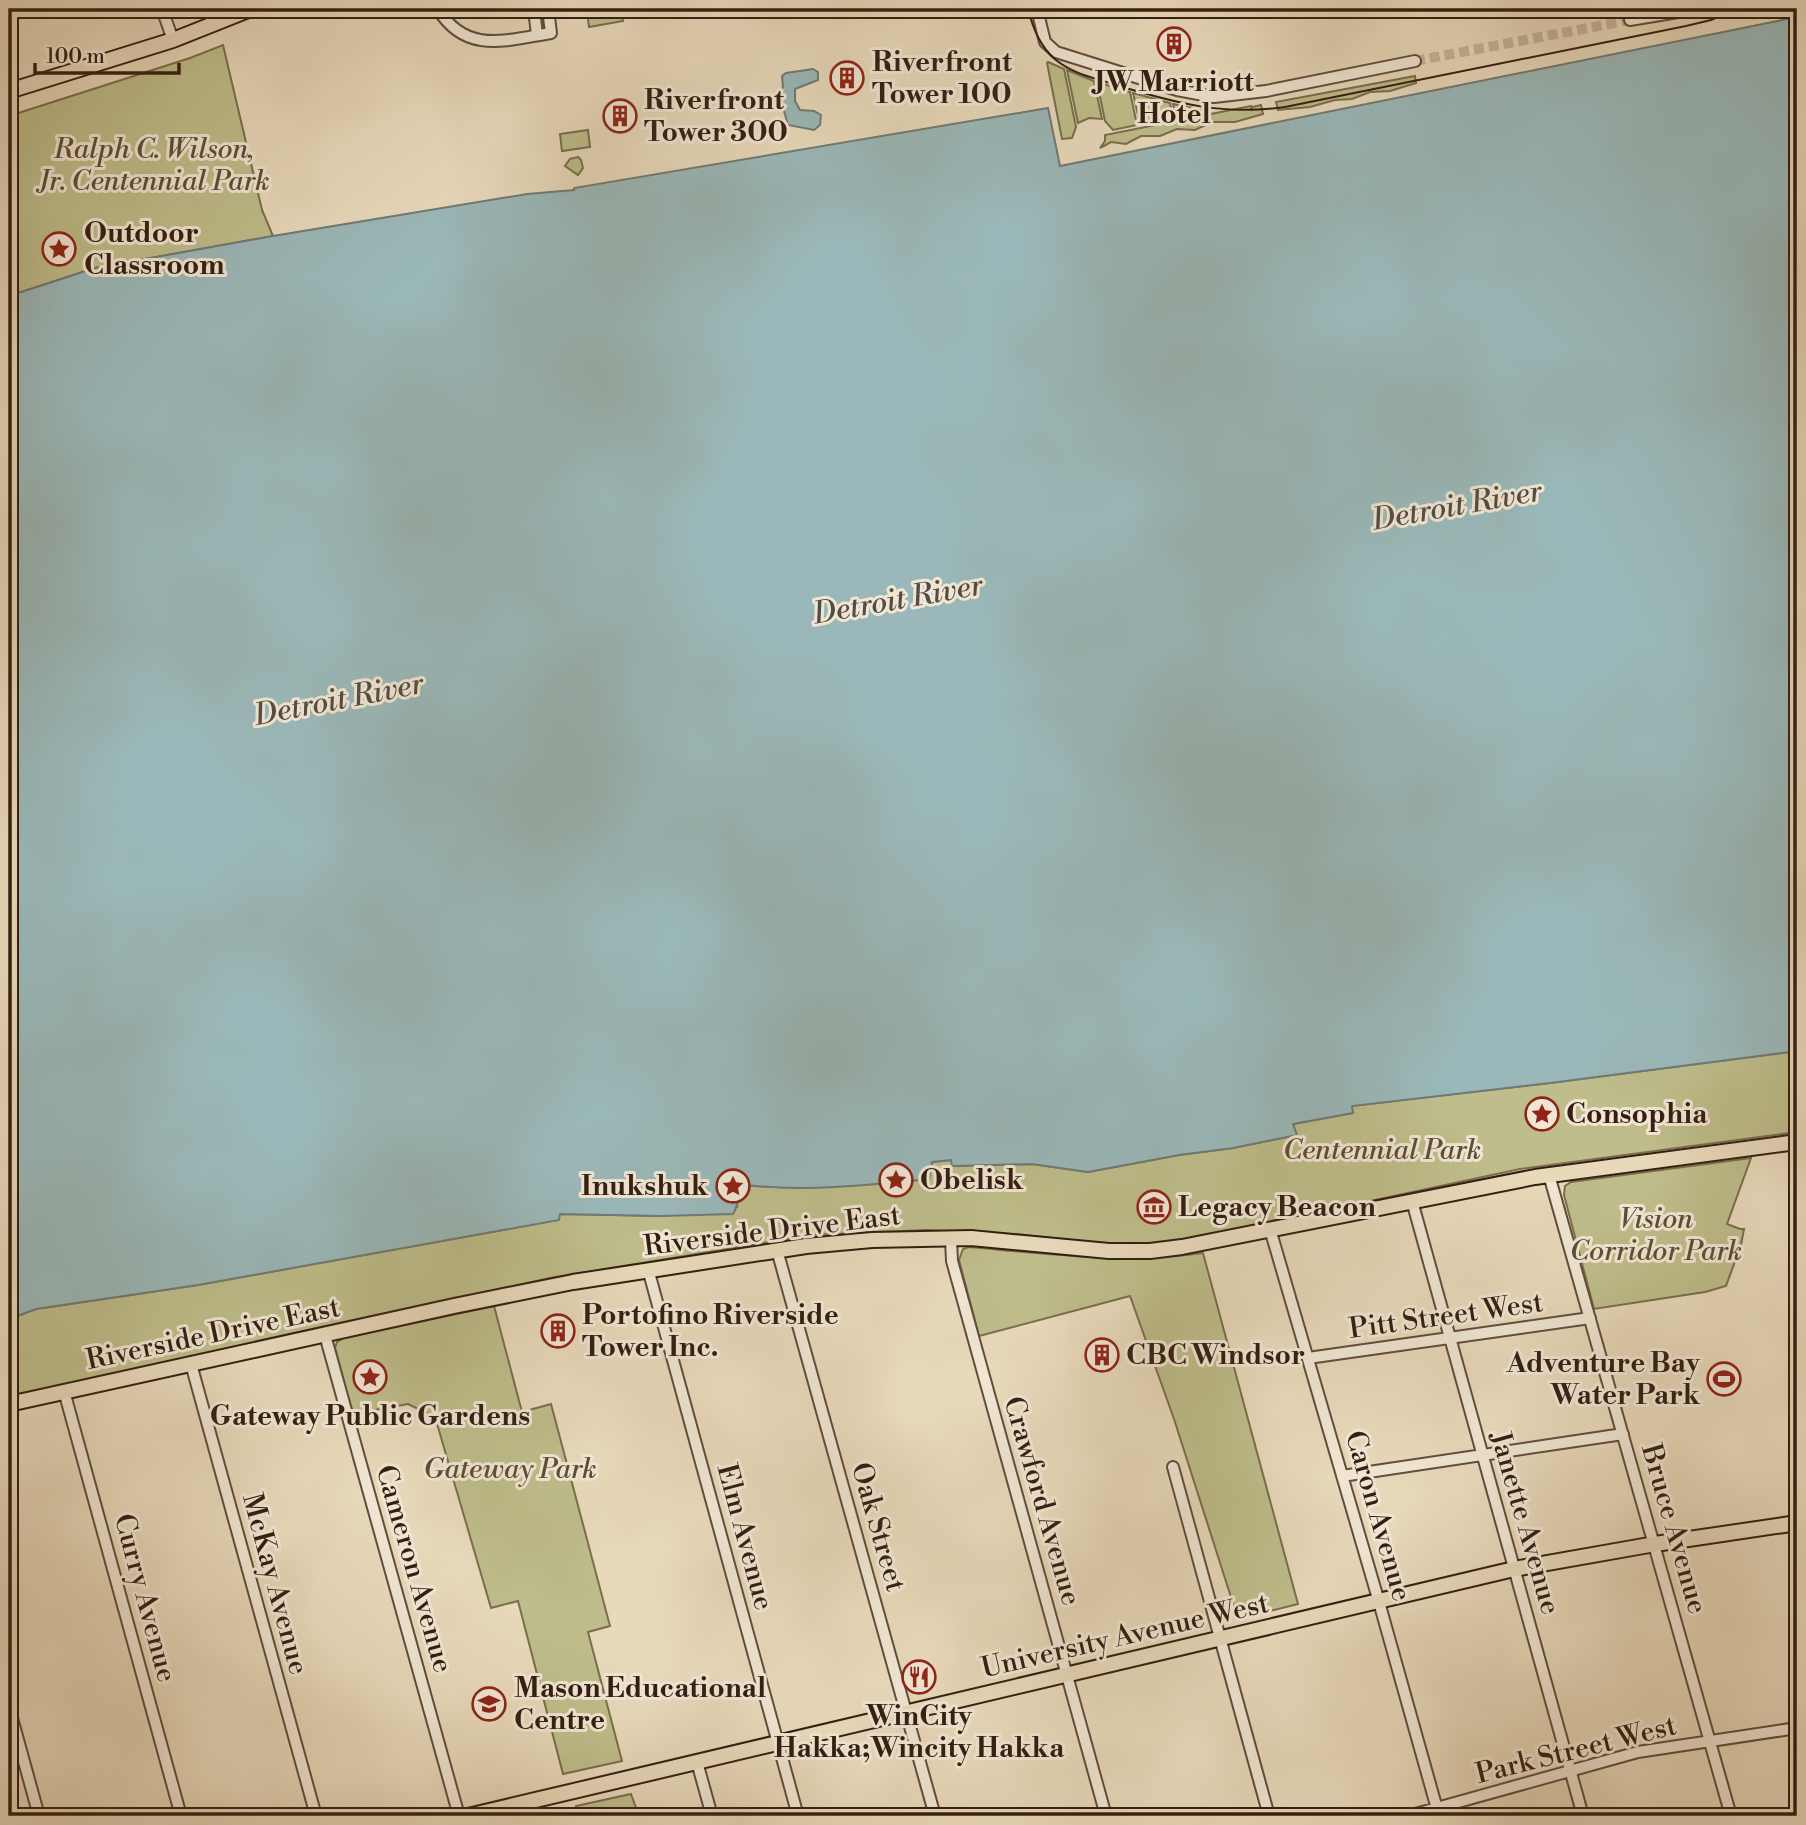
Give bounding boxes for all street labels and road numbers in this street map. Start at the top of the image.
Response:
street label: Riverside Drive East [642,1198,903,1264]
street label: Pitt Street West [1347,1285,1545,1347]
street label: Riverside Drive East [83,1290,343,1378]
street label: Crawford Avenue [995,1393,1089,1609]
street label: Caron Avenue [1337,1427,1419,1605]
street label: Janette Avenue [1482,1427,1568,1619]
street label: Bruce Avenue [1633,1439,1715,1618]
street label: Oak Street [843,1458,913,1596]
street label: Elm Avenue [709,1460,781,1614]
street label: Cameron Avenue [368,1461,460,1677]
street label: McKay Avenue [234,1490,316,1678]
street label: Curry Avenue [106,1510,184,1686]
street label: University Avenue West [978,1586,1272,1686]
street label: Park Street West [1472,1708,1680,1792]

